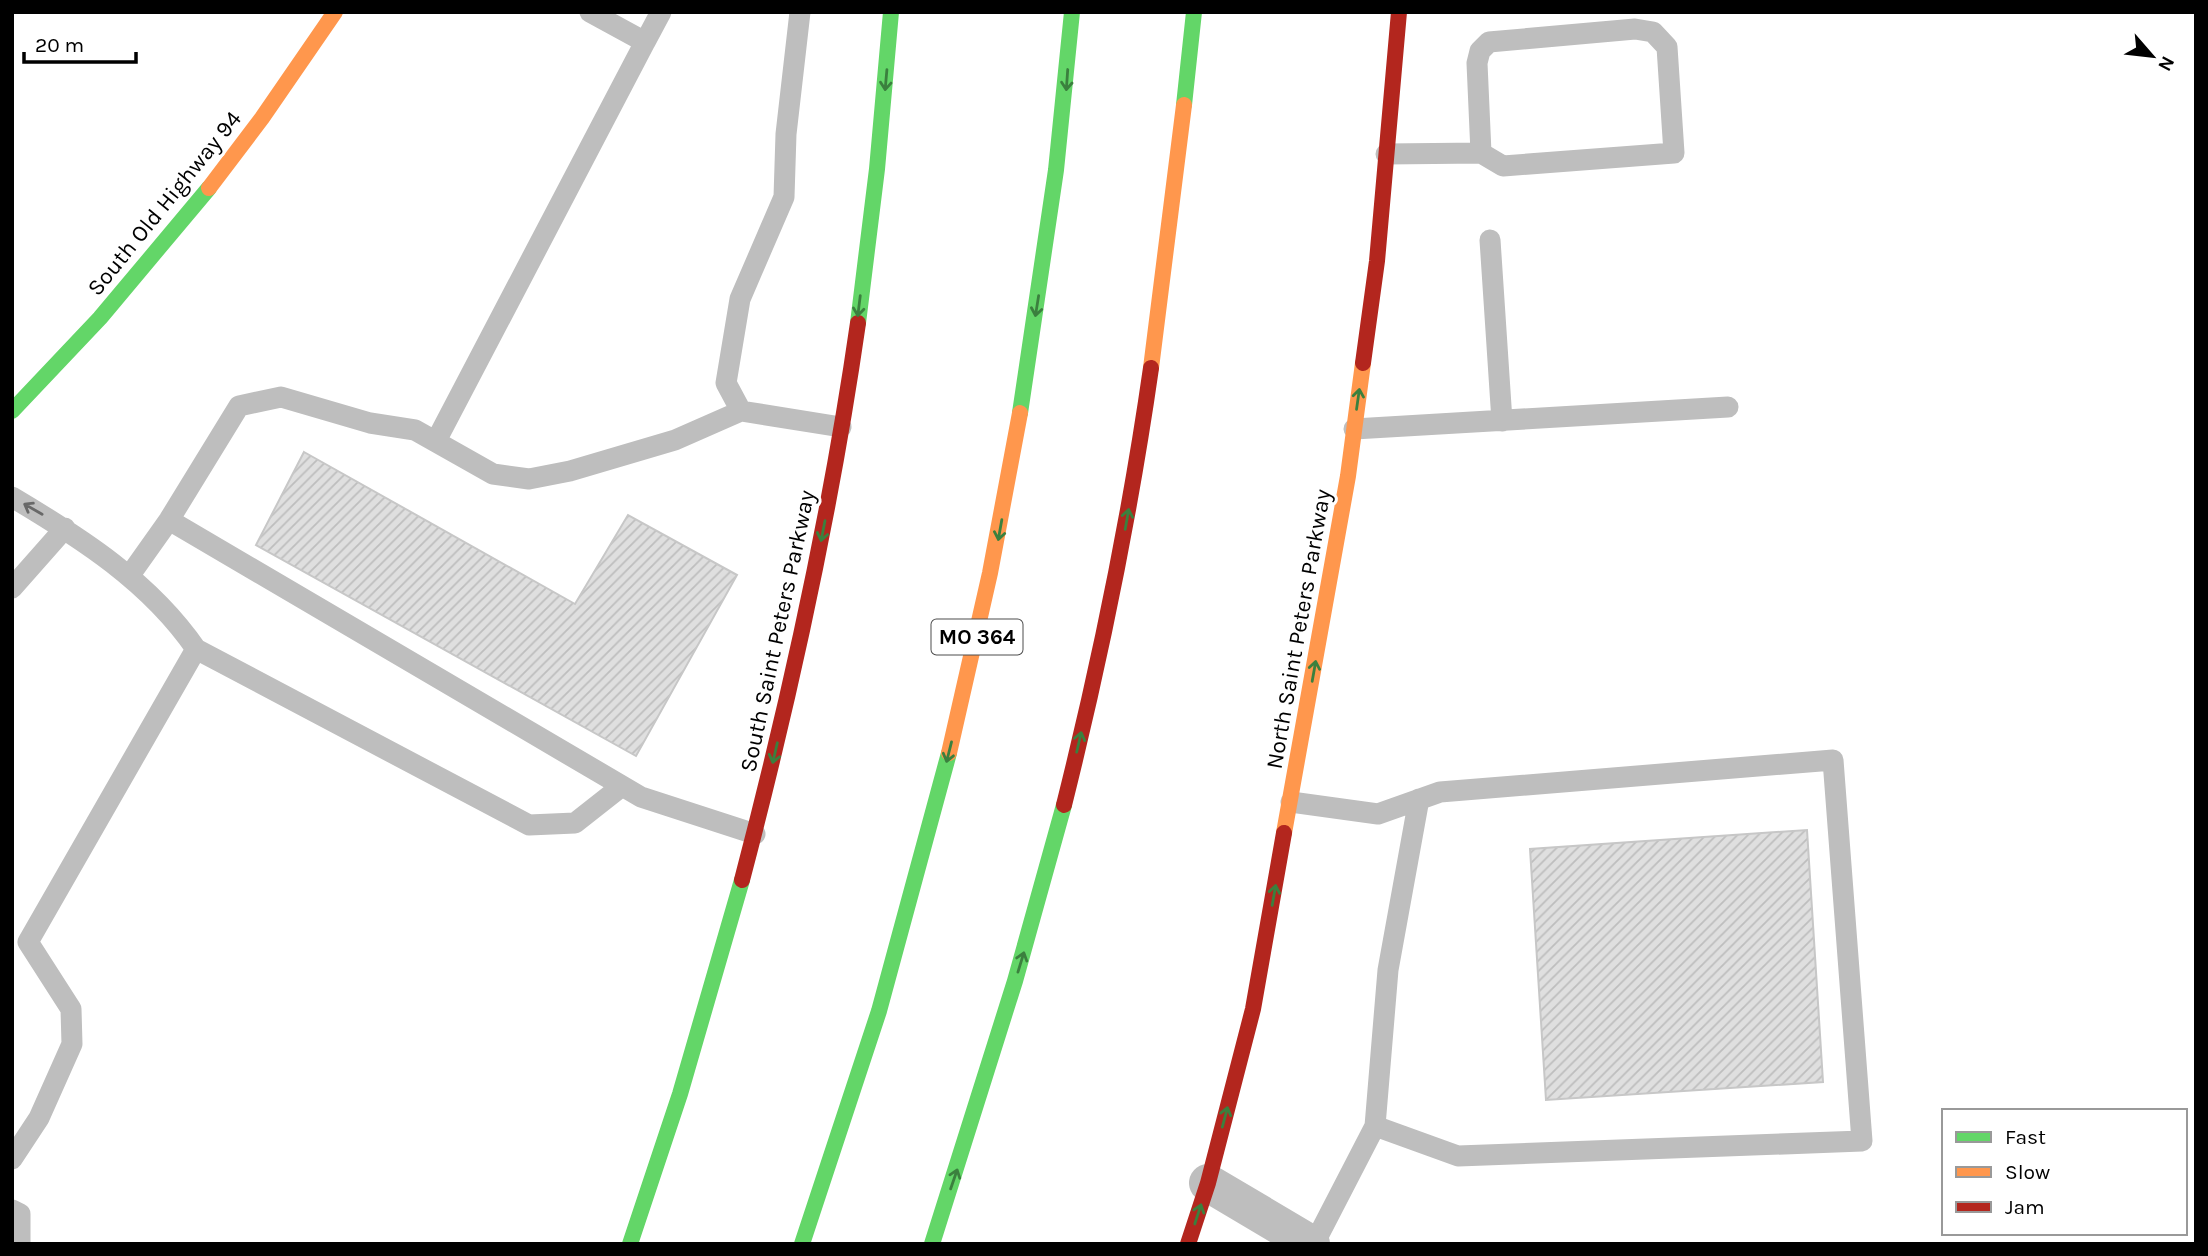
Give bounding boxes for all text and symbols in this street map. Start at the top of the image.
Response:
scale bar [24,21,136,65]
north arrow [2117,21,2187,91]
text: 20 m [35,33,84,57]
text: N [2153,52,2179,75]
one-way arrow [879,69,892,91]
one-way arrow [1060,69,1073,91]
street label: South Old Highway 94 [82,106,247,301]
one-way arrow [852,294,865,317]
one-way arrow [1030,294,1043,317]
one-way arrow [1352,388,1365,410]
street label: South Saint Peters Parkway [734,487,821,774]
street label: North Saint Peters Parkway [1261,487,1336,771]
one-way arrow [24,502,44,516]
one-way arrow [1120,508,1134,531]
one-way arrow [992,518,1006,541]
one-way arrow [815,519,829,542]
road number: MO 364 [932,620,1023,654]
one-way arrow [1308,660,1321,683]
one-way arrow [1073,731,1086,754]
one-way arrow [942,740,955,763]
one-way arrow [767,741,781,764]
one-way arrow [1268,884,1281,907]
one-way arrow [1016,951,1029,973]
one-way arrow [1219,1107,1232,1129]
legend [1942,1109,2187,1235]
text: Fast [2005,1125,2046,1149]
text: Slow [2005,1160,2050,1184]
one-way arrow [948,1168,961,1190]
text: Jam [2005,1195,2045,1219]
one-way arrow [1193,1203,1205,1225]

